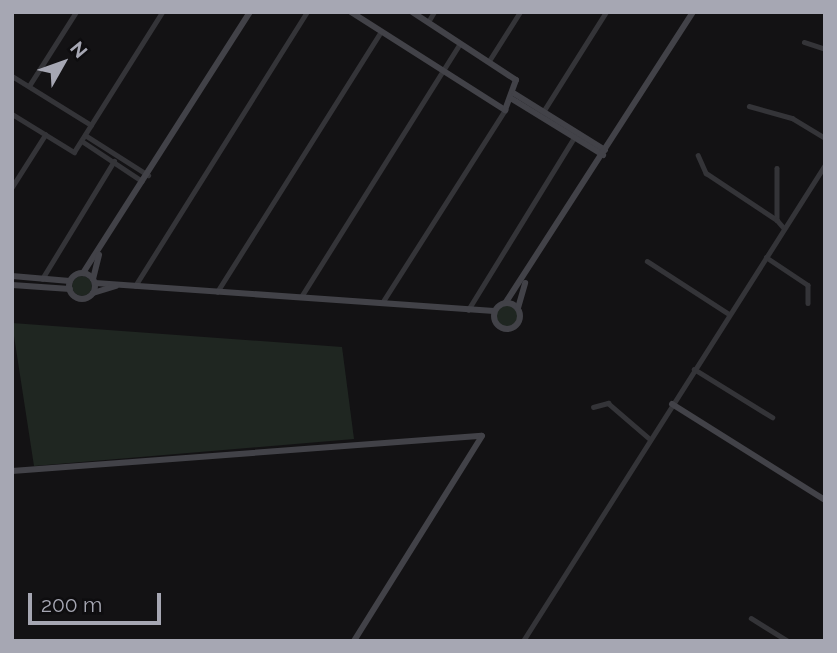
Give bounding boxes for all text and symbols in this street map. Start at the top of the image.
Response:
north arrow [28,28,98,98]
text: N [66,37,92,62]
scale bar [32,580,164,624]
text: 200 m [41,592,102,617]

